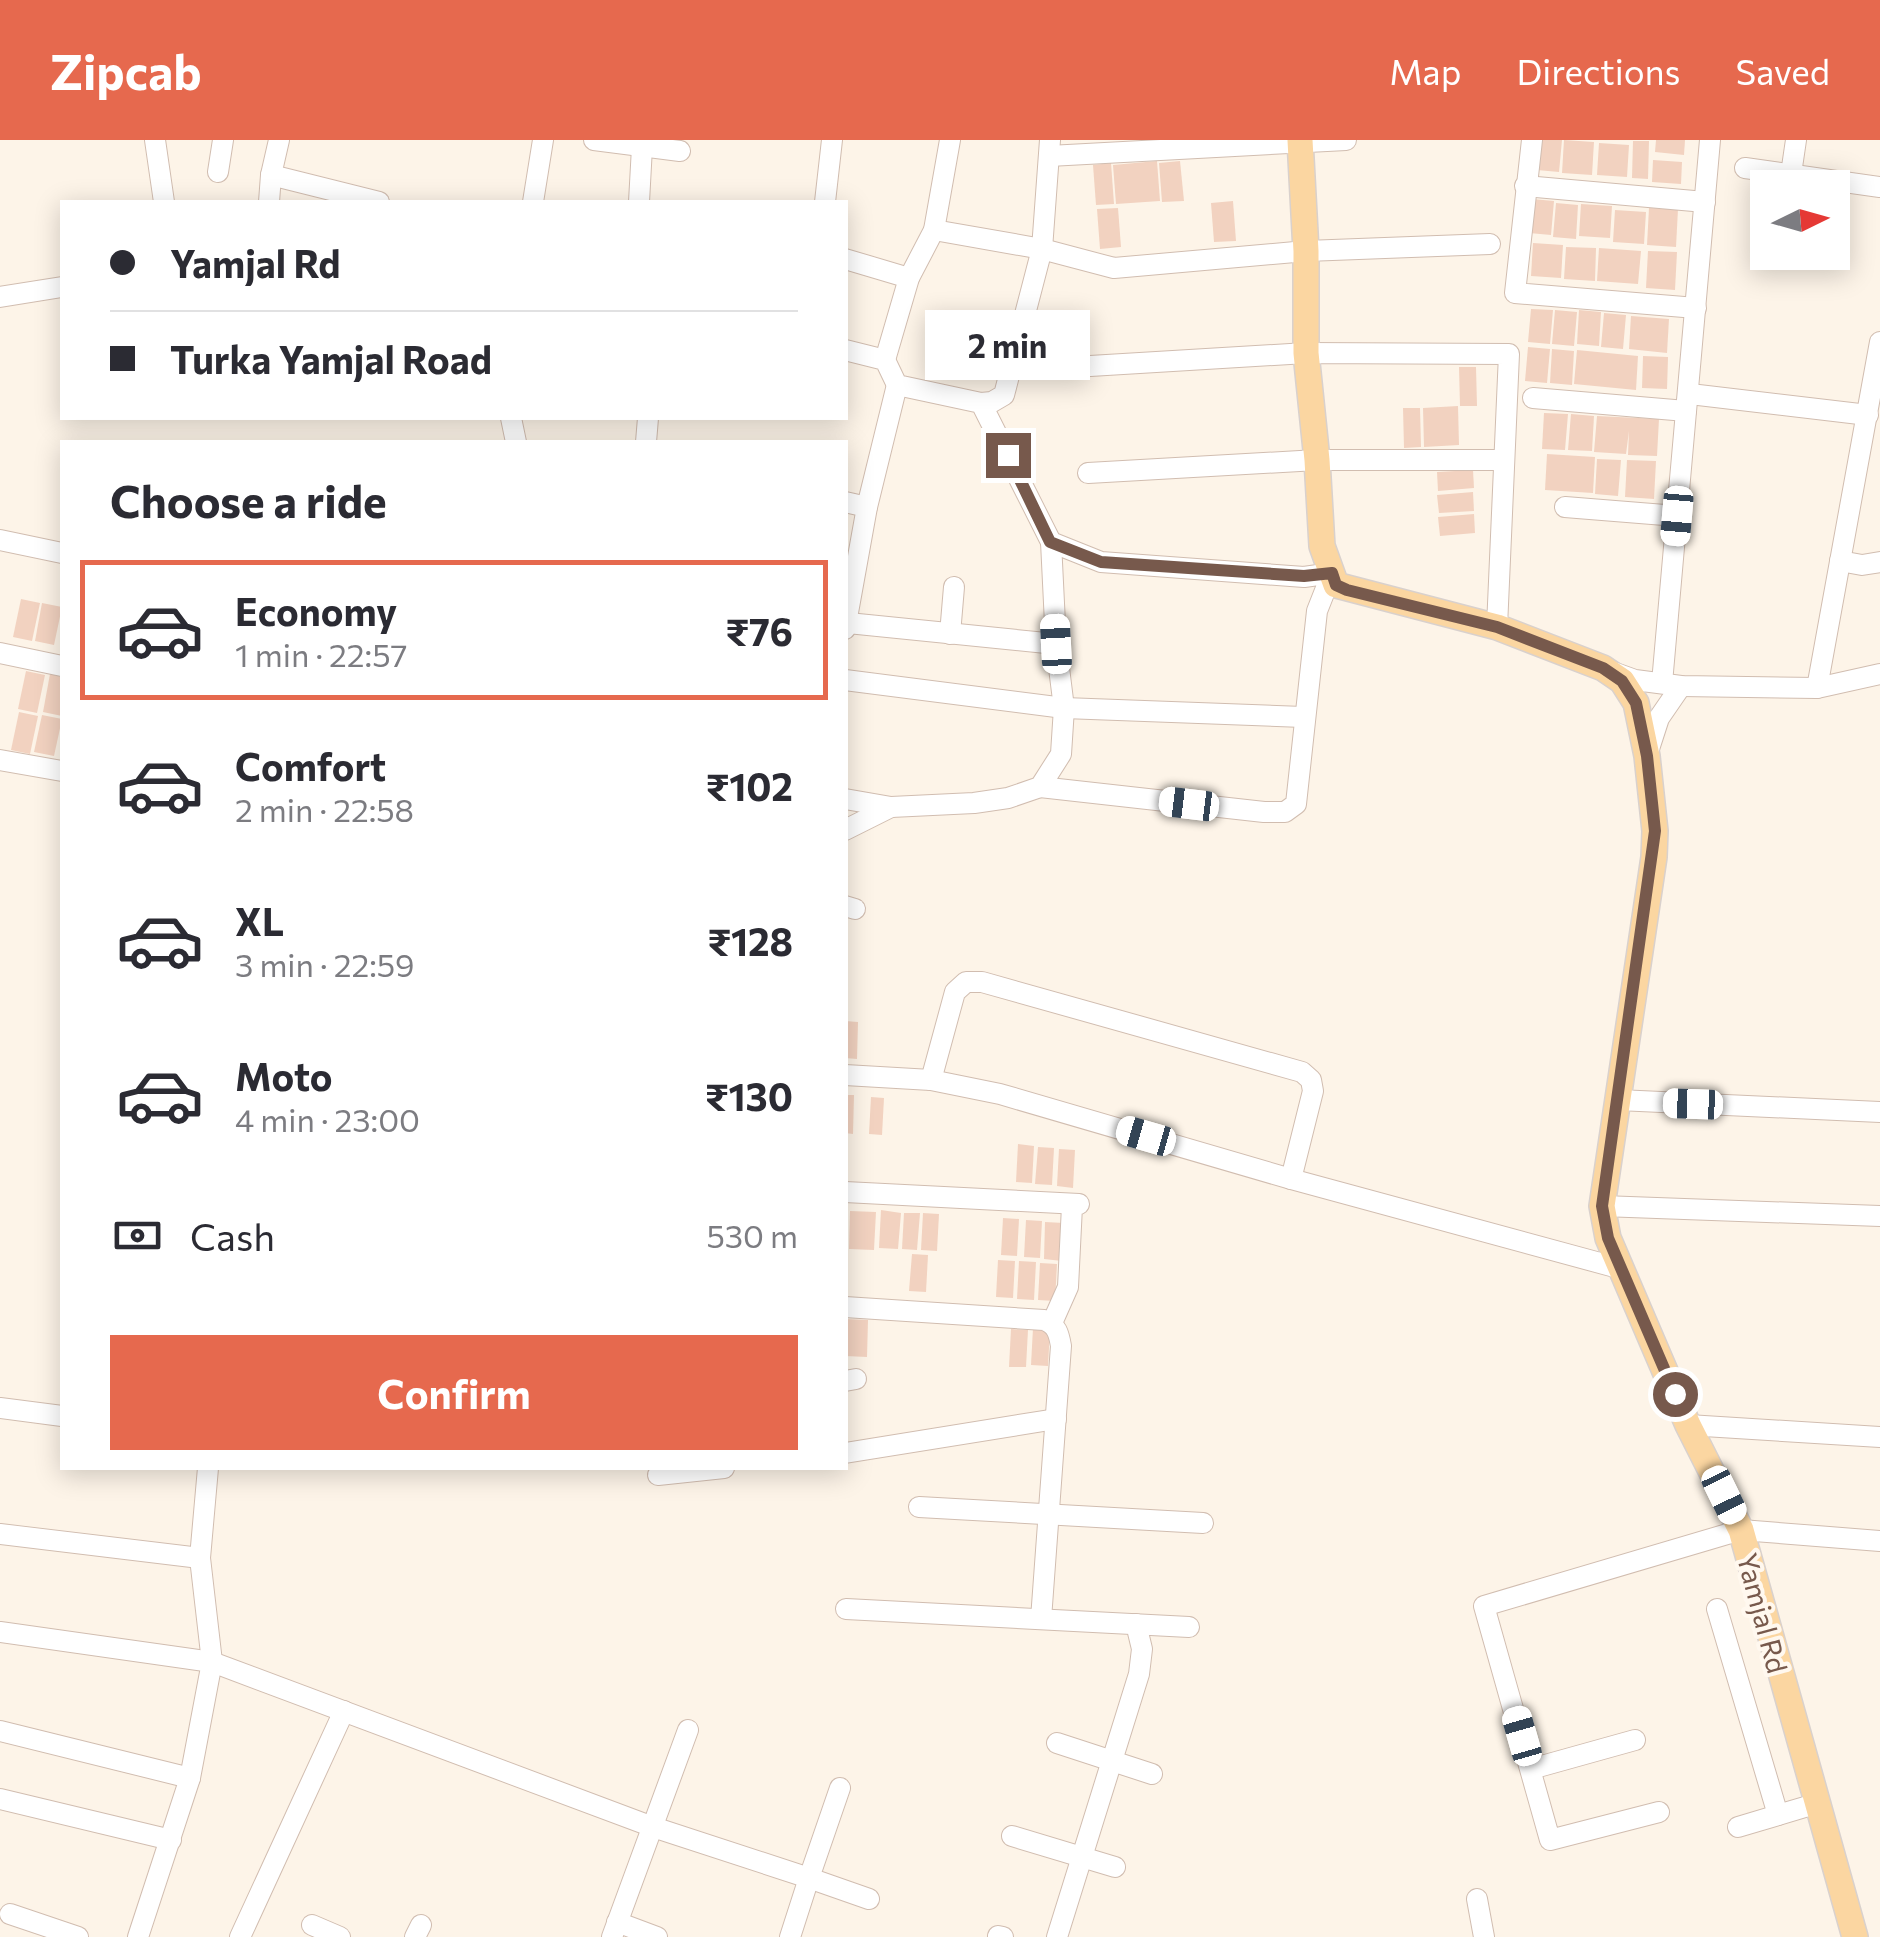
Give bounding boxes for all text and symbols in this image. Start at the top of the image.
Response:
text: Zipcab [50,41,202,100]
text: Map [1389,49,1461,92]
text: Directions [1516,49,1681,92]
text: Saved [1736,49,1830,92]
north arrow [1750,170,1850,270]
map controls [1750,170,1850,270]
text: Yamjal Rd [170,239,341,286]
callout: 2 min [926,310,1090,380]
text: 2 min [968,325,1047,365]
text: Turka Yamjal Road [170,335,492,382]
route end [986,433,1031,478]
text: Choose a ride [110,472,387,527]
car [1659,485,1695,547]
icon: car [115,585,205,675]
text: Economy [235,587,397,634]
text: ₹76 [725,607,793,654]
car [1039,613,1073,675]
text: 1 min · 22:57 [235,634,407,674]
icon: car [115,740,205,830]
text: Comfort [235,742,386,789]
text: ₹102 [706,762,793,809]
car [1157,785,1221,823]
text: 2 min · 22:58 [235,789,414,829]
icon: car [115,895,205,985]
text: XL [235,897,284,944]
text: ₹128 [707,917,793,964]
text: 3 min · 22:59 [235,944,415,984]
icon: car [115,1050,205,1140]
text: Moto [235,1052,333,1099]
text: ₹130 [705,1072,793,1119]
car [1662,1088,1724,1120]
text: 4 min · 23:00 [235,1099,420,1139]
car [1113,1113,1179,1159]
icon: cash [110,1208,165,1263]
text: Cash [190,1212,275,1259]
text: 530 m [706,1215,798,1255]
button: Confirm [110,1335,798,1450]
route start [1653,1372,1698,1417]
car [1697,1461,1751,1529]
street label: Yamjal Rd [1731,1549,1795,1677]
car [1499,1703,1545,1769]

